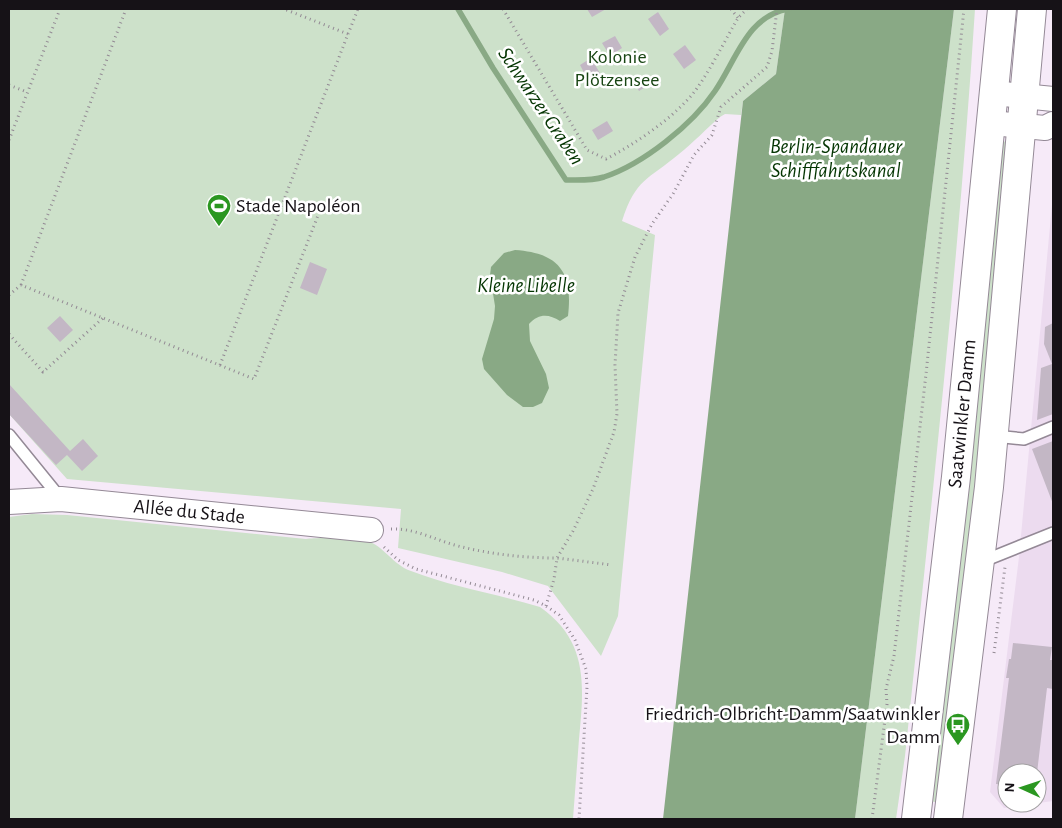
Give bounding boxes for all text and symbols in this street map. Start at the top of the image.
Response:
water label: Schwarzer Graben [494,43,588,169]
park label: Kolonie Plötzensee [575,47,659,90]
water label: Berlin-Spandauer Schifffahrtskanal [770,136,903,181]
sports icon: Stade Napoléon [206,193,232,227]
place label: Stade Napoléon [236,196,361,216]
water label: Kleine Libelle [477,275,575,296]
street label: Saatwinkler Damm [945,338,979,489]
street label: Allée du Stade [133,496,246,527]
place label: Friedrich-Olbricht-Damm/Saatwinkler Damm [645,704,941,747]
bus stop icon: Friedrich-Olbricht-Damm/Saatwinkler Damm [945,712,971,746]
north arrow [997,763,1047,813]
text: N [1003,782,1017,793]

